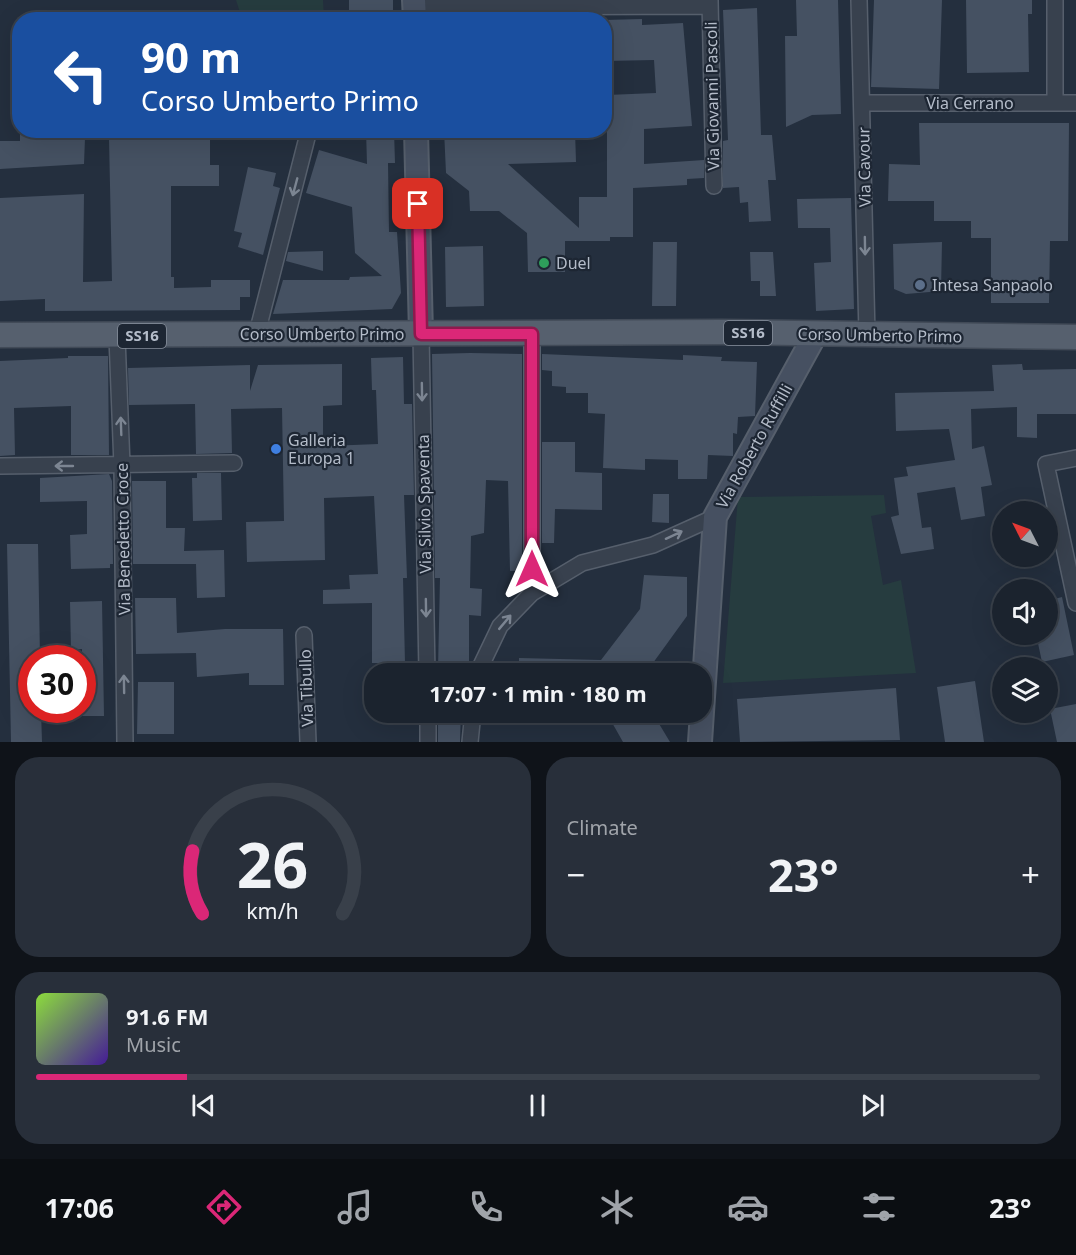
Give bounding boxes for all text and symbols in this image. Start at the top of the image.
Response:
street label: Via Giovanni Pascoli [700,21,724,171]
text: 90 m [141,28,241,85]
icon: left [42,36,120,114]
text: Corso Umberto Primo [141,82,419,119]
street label: Via Cerrano [926,92,1014,114]
street label: Via Cavour [852,126,876,207]
one-way arrow [288,177,300,196]
pin [392,178,443,229]
icon: arrive [401,187,434,220]
one-way arrow [860,235,871,255]
place label: Duel [556,252,591,274]
marker: Duel [537,256,551,270]
place label: Intesa Sanpaolo [932,274,1053,296]
marker: Intesa Sanpaolo [913,278,927,292]
road number: SS16 [724,321,772,345]
street label: Corso Umberto Primo [240,323,404,345]
street label: Corso Umberto Primo [797,323,963,347]
road number: SS16 [118,324,166,348]
street label: Via Roberto Ruffilli [711,380,797,512]
one-way arrow [416,382,428,402]
one-way arrow [115,416,126,436]
place label: Galleria Europa 1 [288,429,355,469]
street label: Via Silvio Spaventa [412,434,436,574]
marker: Galleria Europa 1 [269,442,283,456]
one-way arrow [54,460,74,472]
street label: Via Benedetto Croce [111,463,135,615]
north arrow [992,501,1058,567]
map controls [992,501,1058,723]
one-way arrow [665,529,683,541]
position arrow [500,537,564,601]
button: sound [992,579,1058,645]
one-way arrow [420,598,432,618]
one-way arrow [498,614,511,630]
speed limit sign: 30 [18,645,96,723]
street label: Via Tibullo [294,649,318,727]
button: layers [992,657,1058,723]
one-way arrow [118,674,130,694]
text: 17:07 · 1 min · 180 m [429,678,647,708]
text: Climate [567,814,638,841]
text: 26 [237,821,308,906]
text: 23° [768,844,839,905]
text: − [567,852,585,897]
text: + [1021,852,1040,897]
text: km/h [246,896,299,925]
text: 91.6 FM [126,1001,208,1031]
text: Music [126,1031,181,1058]
icon: previous [187,1089,220,1122]
icon: pause [521,1089,554,1122]
icon: next [856,1089,889,1122]
icon: directions [203,1186,245,1228]
icon: music [334,1186,376,1228]
icon: phone [465,1186,507,1228]
icon: climate [596,1186,638,1228]
icon: car [727,1186,769,1228]
icon: filters [858,1186,900,1228]
text: 17:06 [45,1189,114,1226]
text: 23° [989,1189,1031,1226]

